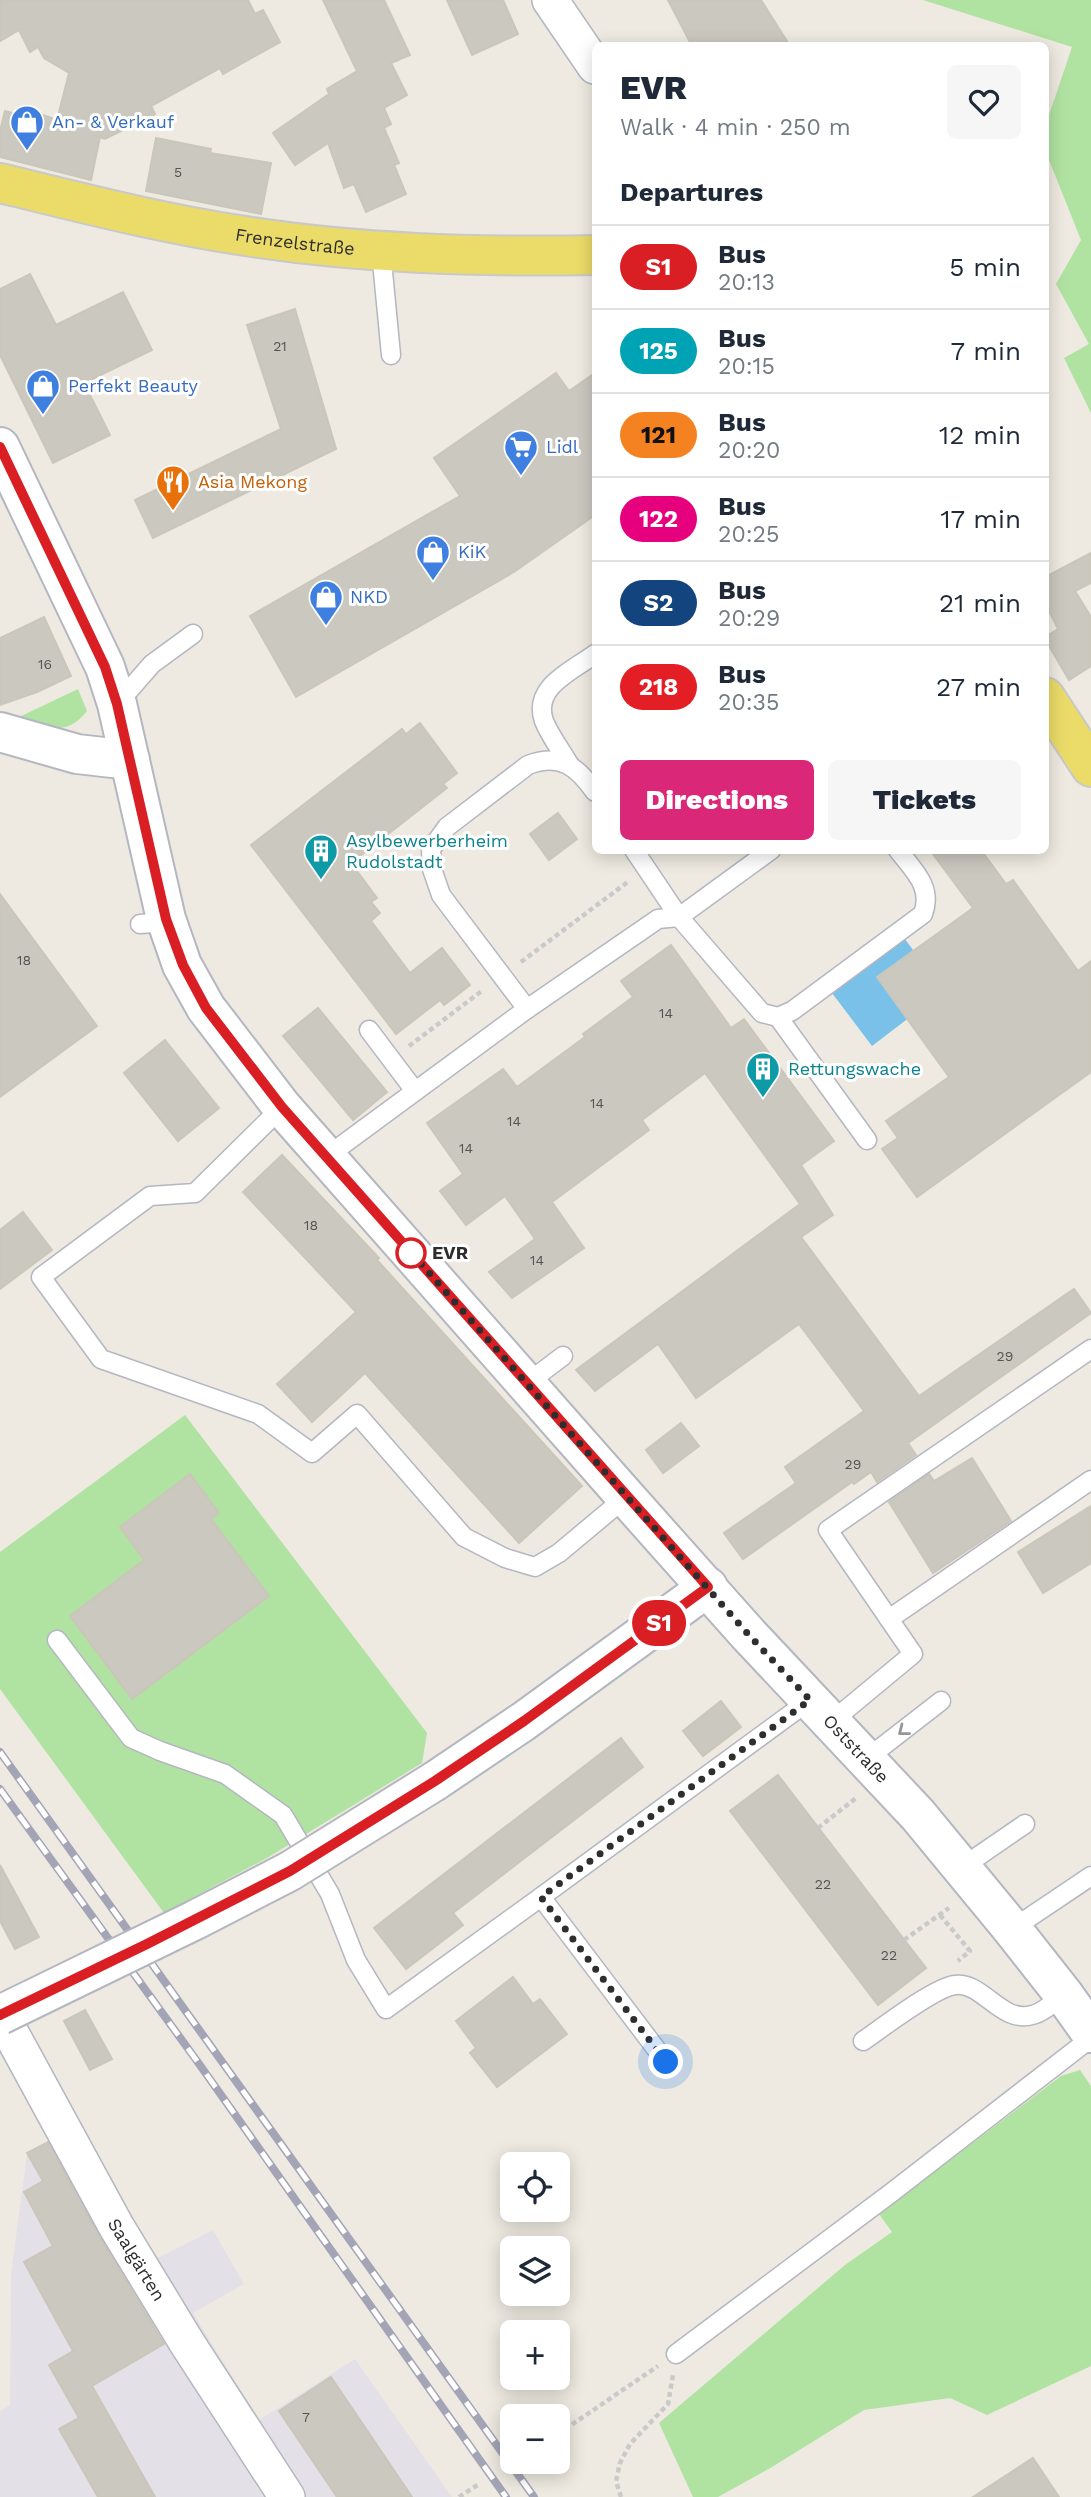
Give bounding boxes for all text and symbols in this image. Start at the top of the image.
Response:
button: heart [947,65,1021,139]
text: EVR [620,68,687,107]
shop icon: An- & Verkauf [8,103,46,152]
place label: An- & Verkauf [52,111,174,132]
text: Walk · 4 min · 250 m [620,114,851,141]
house number: 5 [174,164,182,180]
text: Departures [620,177,763,207]
street label: Frenzelstraße [234,224,355,259]
text: Bus [718,239,766,269]
text: 5 min [949,252,1021,282]
text: S1 [646,253,671,281]
text: 20:13 [718,269,775,296]
text: Bus [718,323,766,353]
text: 7 min [951,336,1021,366]
text: 125 [639,337,678,365]
house number: 21 [273,338,287,354]
text: 20:15 [718,353,775,380]
shop icon: Perfekt Beauty [24,367,62,416]
place label: Perfekt Beauty [68,375,199,396]
text: Bus [718,407,766,437]
text: 12 min [939,420,1021,450]
text: 121 [641,421,676,449]
supermarket icon: Lidl [502,428,540,477]
place label: Lidl [546,436,579,457]
text: 20:20 [718,437,780,464]
restaurant icon: Asia Mekong [154,463,192,512]
place label: Asia Mekong [198,471,307,492]
text: Bus [718,491,766,521]
text: 17 min [940,504,1021,534]
text: 122 [639,505,678,533]
text: 20:25 [718,521,779,548]
shop icon: KiK [414,533,452,582]
place label: KiK [458,541,487,562]
text: Bus [718,575,766,605]
shop icon: NKD [307,578,345,627]
place label: NKD [350,586,388,607]
text: 21 min [939,588,1021,618]
text: S2 [644,589,673,617]
text: 20:29 [718,605,780,632]
house number: 16 [38,656,52,672]
text: Bus [718,659,766,689]
text: 27 min [936,672,1021,702]
text: 218 [639,673,678,701]
text: 20:35 [718,689,779,716]
button: Directions [620,760,814,840]
button: Tickets [828,760,1021,840]
place label: Asylbewerberheim Rudolstadt [346,830,508,872]
building icon: Asylbewerberheim Rudolstadt [302,832,340,881]
house number: 18 [17,952,31,968]
house number: 14 [659,1005,673,1021]
building icon: Rettungswache [744,1050,782,1099]
place label: Rettungswache [788,1058,921,1079]
house number: 14 [590,1095,604,1111]
house number: 14 [507,1113,521,1129]
house number: 14 [459,1140,473,1156]
house number: 18 [304,1217,318,1233]
marker: EVR [396,1238,426,1268]
place label: EVR [432,1242,469,1263]
house number: 14 [530,1252,544,1268]
house number: 29 [997,1348,1013,1364]
house number: 29 [845,1456,861,1472]
line badge: S1 [628,1600,690,1646]
text: S1 [646,1609,672,1637]
street label: Oststraße [819,1710,893,1787]
one-way arrow [899,1722,911,1735]
house number: 22 [815,1876,831,1892]
house number: 22 [881,1947,897,1963]
your location [648,2044,683,2079]
map controls [500,2152,570,2474]
button: locate [500,2152,570,2222]
street label: Saalgärten [104,2215,170,2305]
button: layers [500,2236,570,2306]
button: + [500,2320,570,2390]
button: − [500,2404,570,2474]
house number: 7 [302,2409,310,2425]

